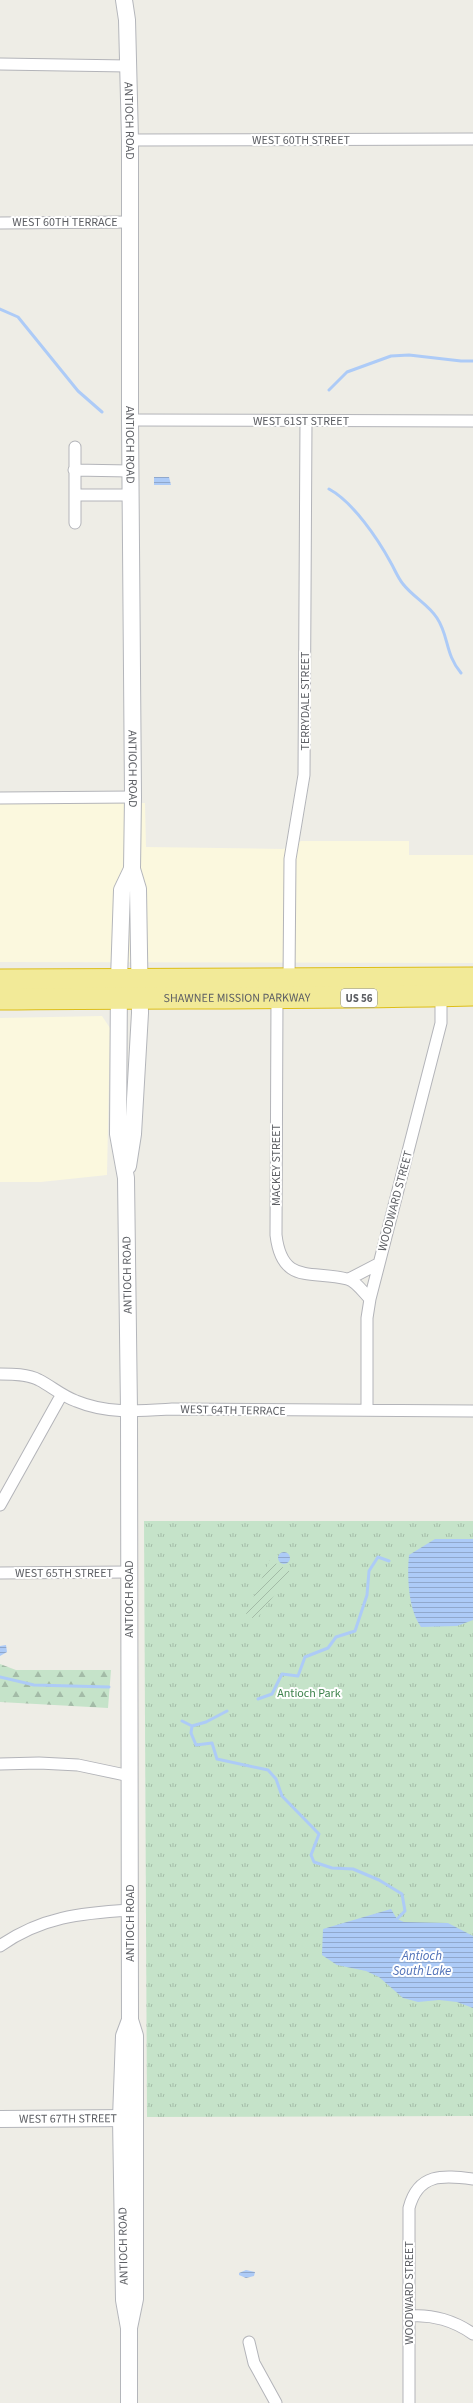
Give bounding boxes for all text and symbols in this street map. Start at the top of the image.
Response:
street label: ANTIOCH ROAD [120,82,138,160]
street label: WEST 60TH STREET [252,132,350,149]
street label: WEST 60TH TERRACE [12,214,118,231]
street label: ANTIOCH ROAD [121,406,139,484]
street label: WEST 61ST STREET [253,413,350,430]
street label: TERRYDALE STREET [297,651,314,750]
street label: ANTIOCH ROAD [123,730,141,808]
street label: SHAWNEE MISSION PARKWAY [164,989,311,1007]
road number: US 56 [341,989,377,1007]
street label: MACKEY STREET [268,1124,285,1206]
street label: WOODWARD STREET [374,1148,417,1253]
street label: ANTIOCH ROAD [118,1236,137,1314]
street label: WEST 64TH TERRACE [180,1401,286,1420]
street label: ANTIOCH ROAD [121,1560,138,1638]
street label: WEST 65TH STREET [15,1565,113,1582]
park label: Antioch Park [277,1685,341,1702]
street label: ANTIOCH ROAD [122,1884,139,1962]
water label: Antioch South Lake [393,1947,451,1980]
street label: WEST 67TH STREET [19,2110,118,2128]
street label: ANTIOCH ROAD [114,2207,133,2285]
street label: WOODWARD STREET [401,2241,418,2345]

